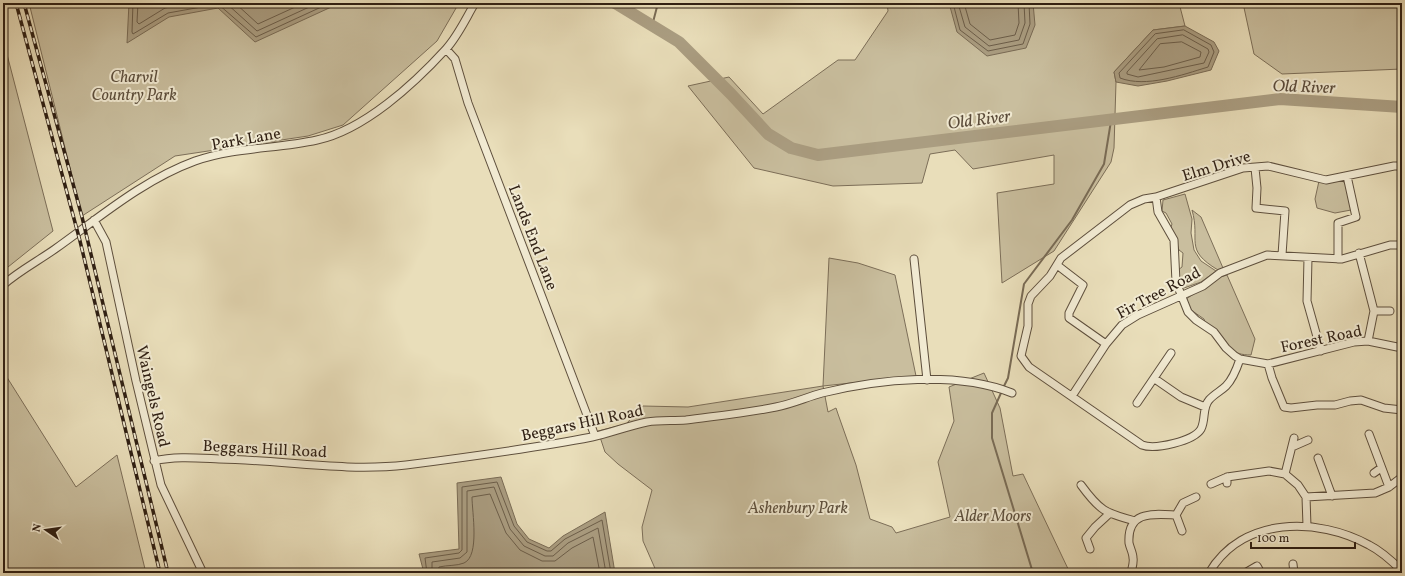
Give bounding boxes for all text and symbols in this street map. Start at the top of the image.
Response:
park label: Charvil Country Park [91,67,177,107]
water label: Old River [1272,75,1337,100]
water label: Old River [946,105,1013,136]
street label: Park Lane [210,123,283,157]
street label: Elm Drive [1179,146,1254,188]
street label: Lands End Lane [502,182,562,293]
street label: Fir Tree Road [1113,262,1205,325]
street label: Forest Road [1279,321,1364,359]
street label: Waingels Road [130,343,174,450]
street label: Beggars Hill Road [519,400,646,448]
street label: Beggars Hill Road [202,436,328,464]
park label: Ashenbury Park [747,498,849,520]
park label: Alder Moors [953,506,1032,528]
north arrow [26,510,66,550]
text: N [30,523,46,534]
scale bar [1251,524,1355,550]
text: 100 m [1257,531,1290,547]

